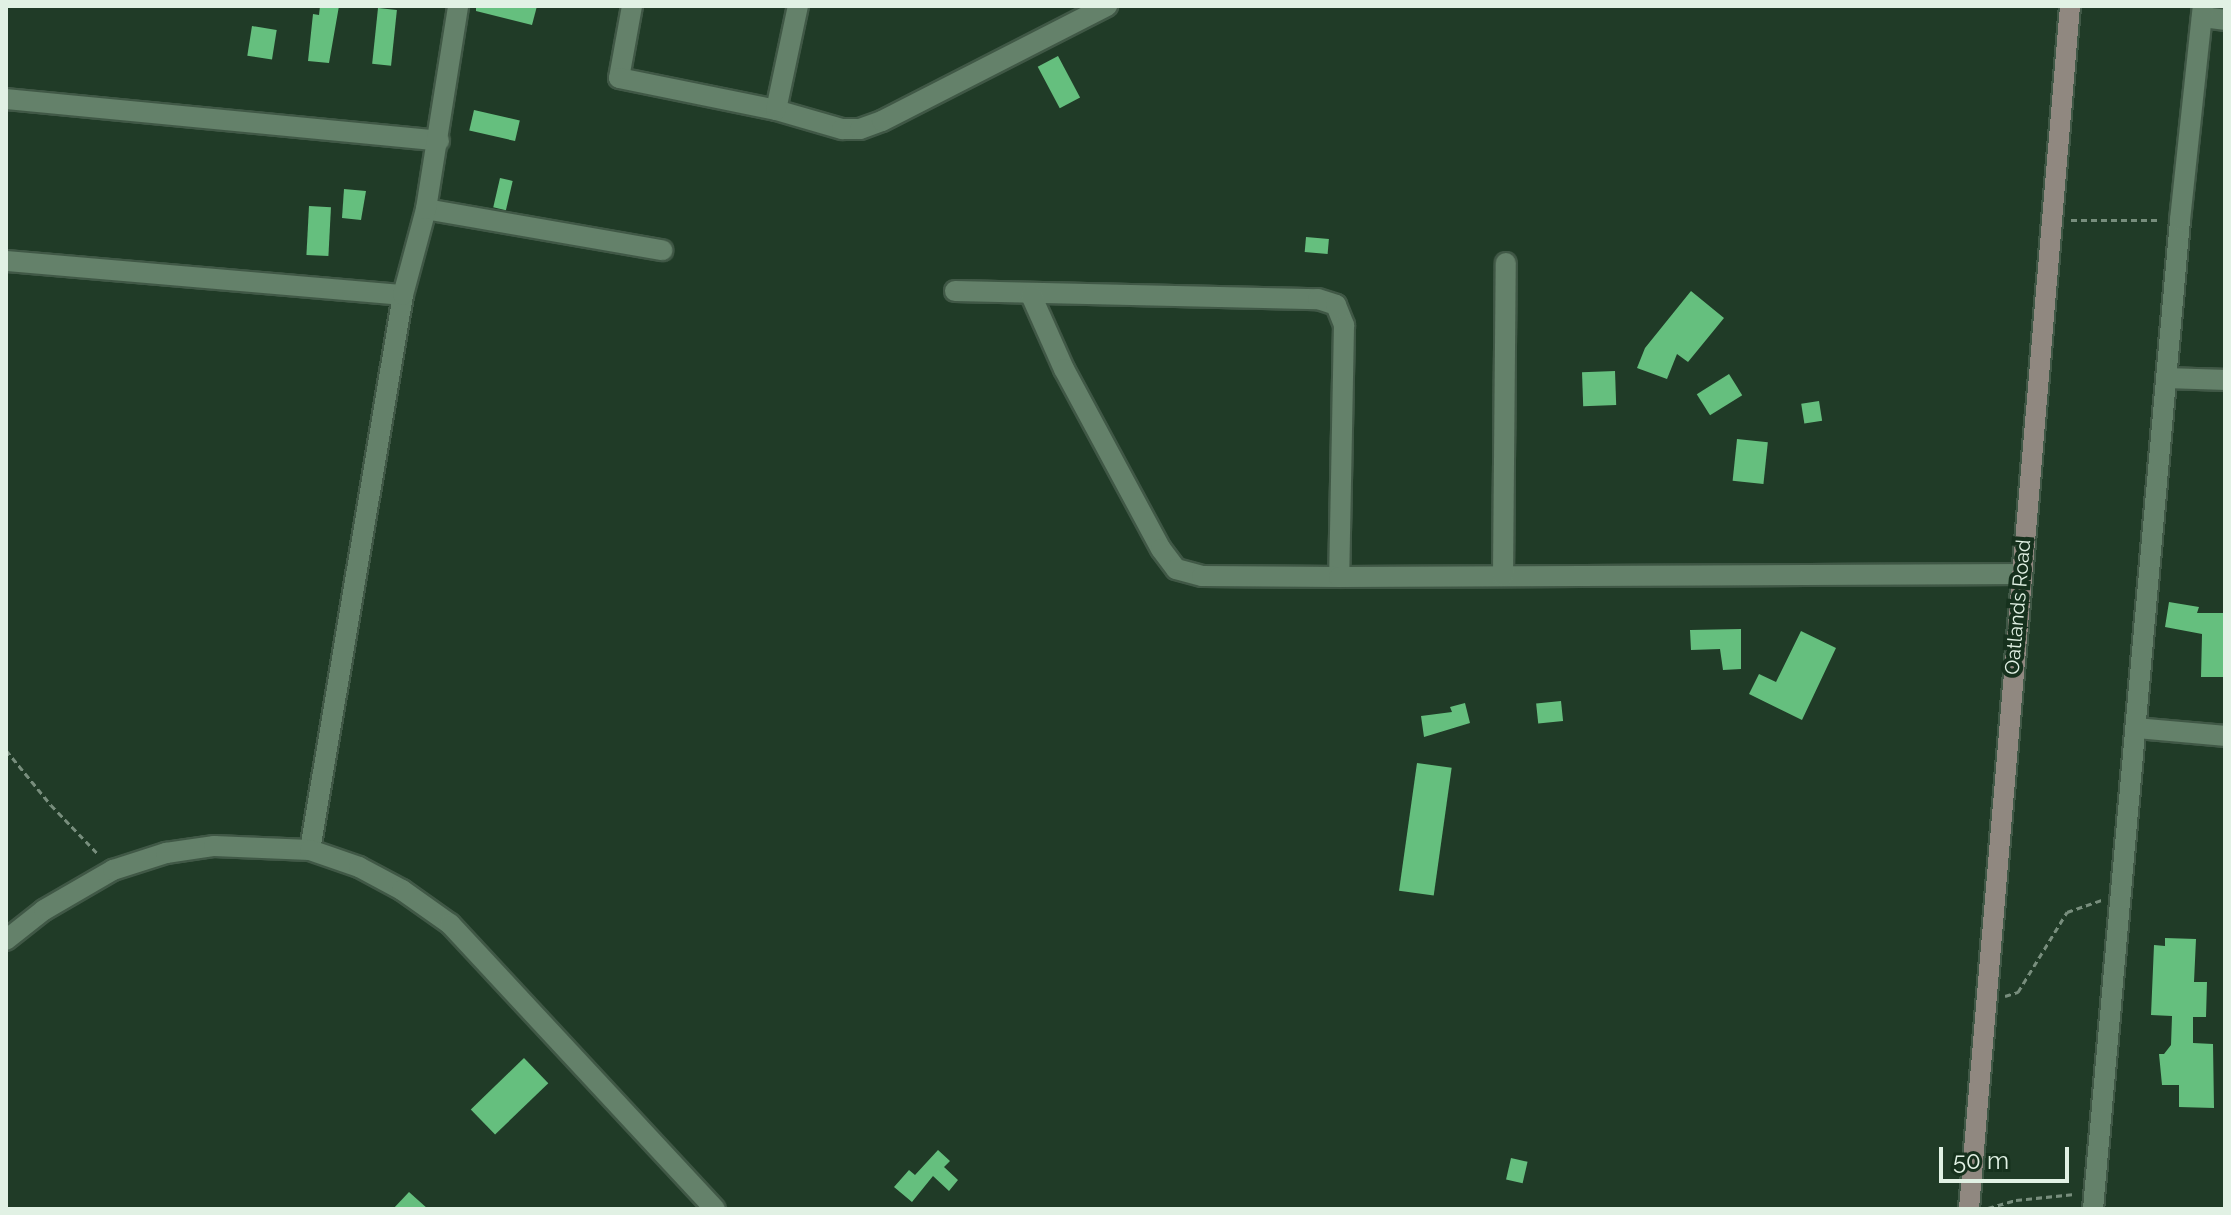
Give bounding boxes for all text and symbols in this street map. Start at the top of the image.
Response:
street label: Oatlands Road [2000,538,2036,676]
scale bar [1943,1131,2073,1181]
text: 50 m [1953,1146,2009,1175]

